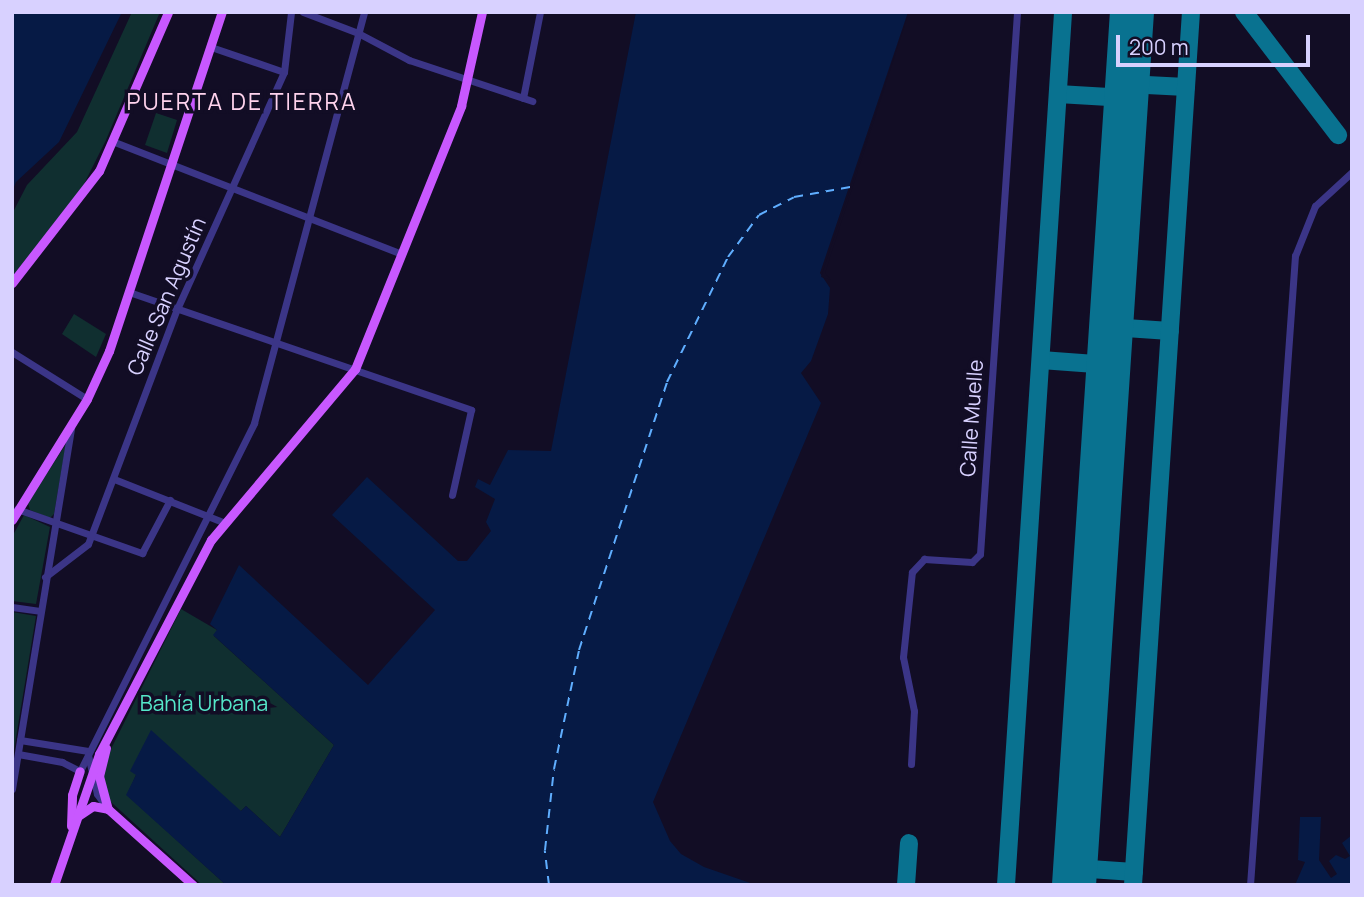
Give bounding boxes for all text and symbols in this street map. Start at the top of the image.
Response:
scale bar [1119,21,1313,65]
text: 200 m [1129,33,1189,61]
district label: PUERTA DE TIERRA [128,87,356,115]
street label: Calle San Agustín [121,213,211,379]
street label: Calle Muelle [954,359,988,477]
park label: Bahía Urbana [140,690,268,716]

